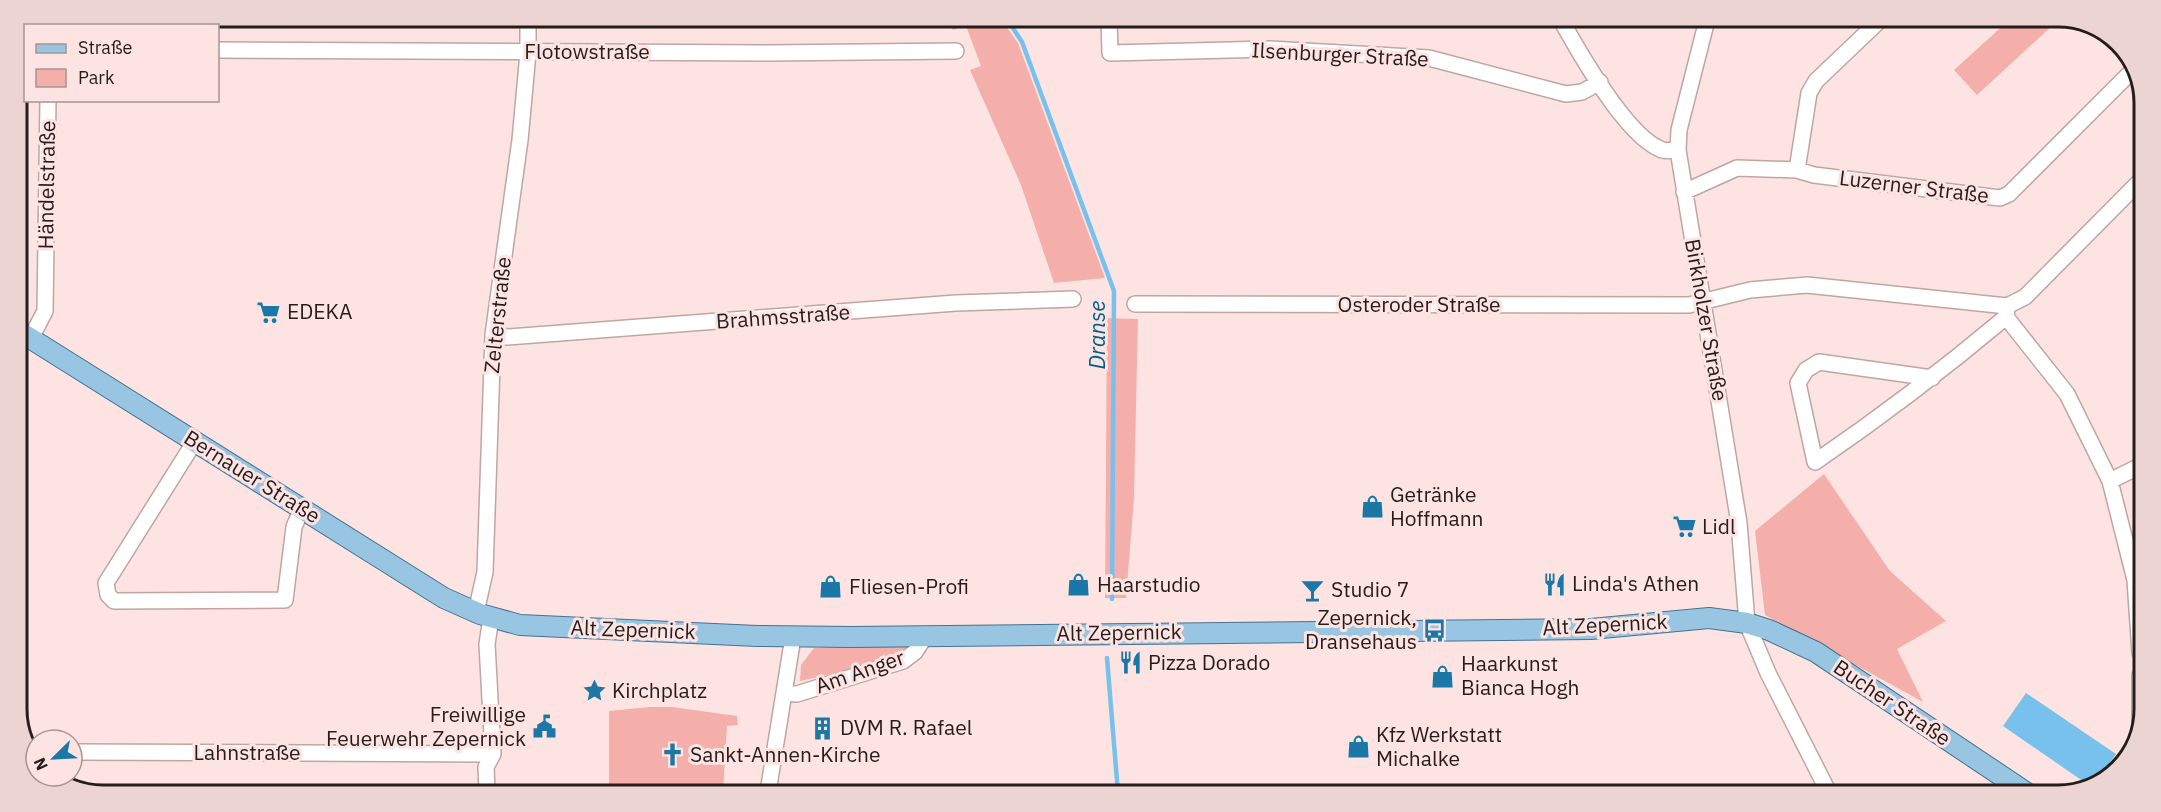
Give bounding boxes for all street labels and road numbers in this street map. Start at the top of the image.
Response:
street label: Ilsenburger Straße [1251,35,1429,73]
street label: Flotowstraße [524,37,650,65]
street label: Händelstraße [31,120,61,250]
street label: Luzerner Straße [1838,163,1991,209]
street label: Birkholzer Straße [1679,237,1735,403]
street label: Zelterstraße [477,255,517,375]
street label: Osteroder Straße [1338,290,1500,318]
street label: Brahmsstraße [715,297,851,335]
street label: Bernauer Straße [179,423,326,529]
street label: Alt Zepernick [1542,607,1668,641]
street label: Alt Zepernick [570,613,696,645]
street label: Alt Zepernick [1056,617,1182,647]
street label: Am Anger [811,643,908,699]
street label: Bucher Straße [1828,653,1957,752]
street label: Lahnstraße [194,738,300,766]

